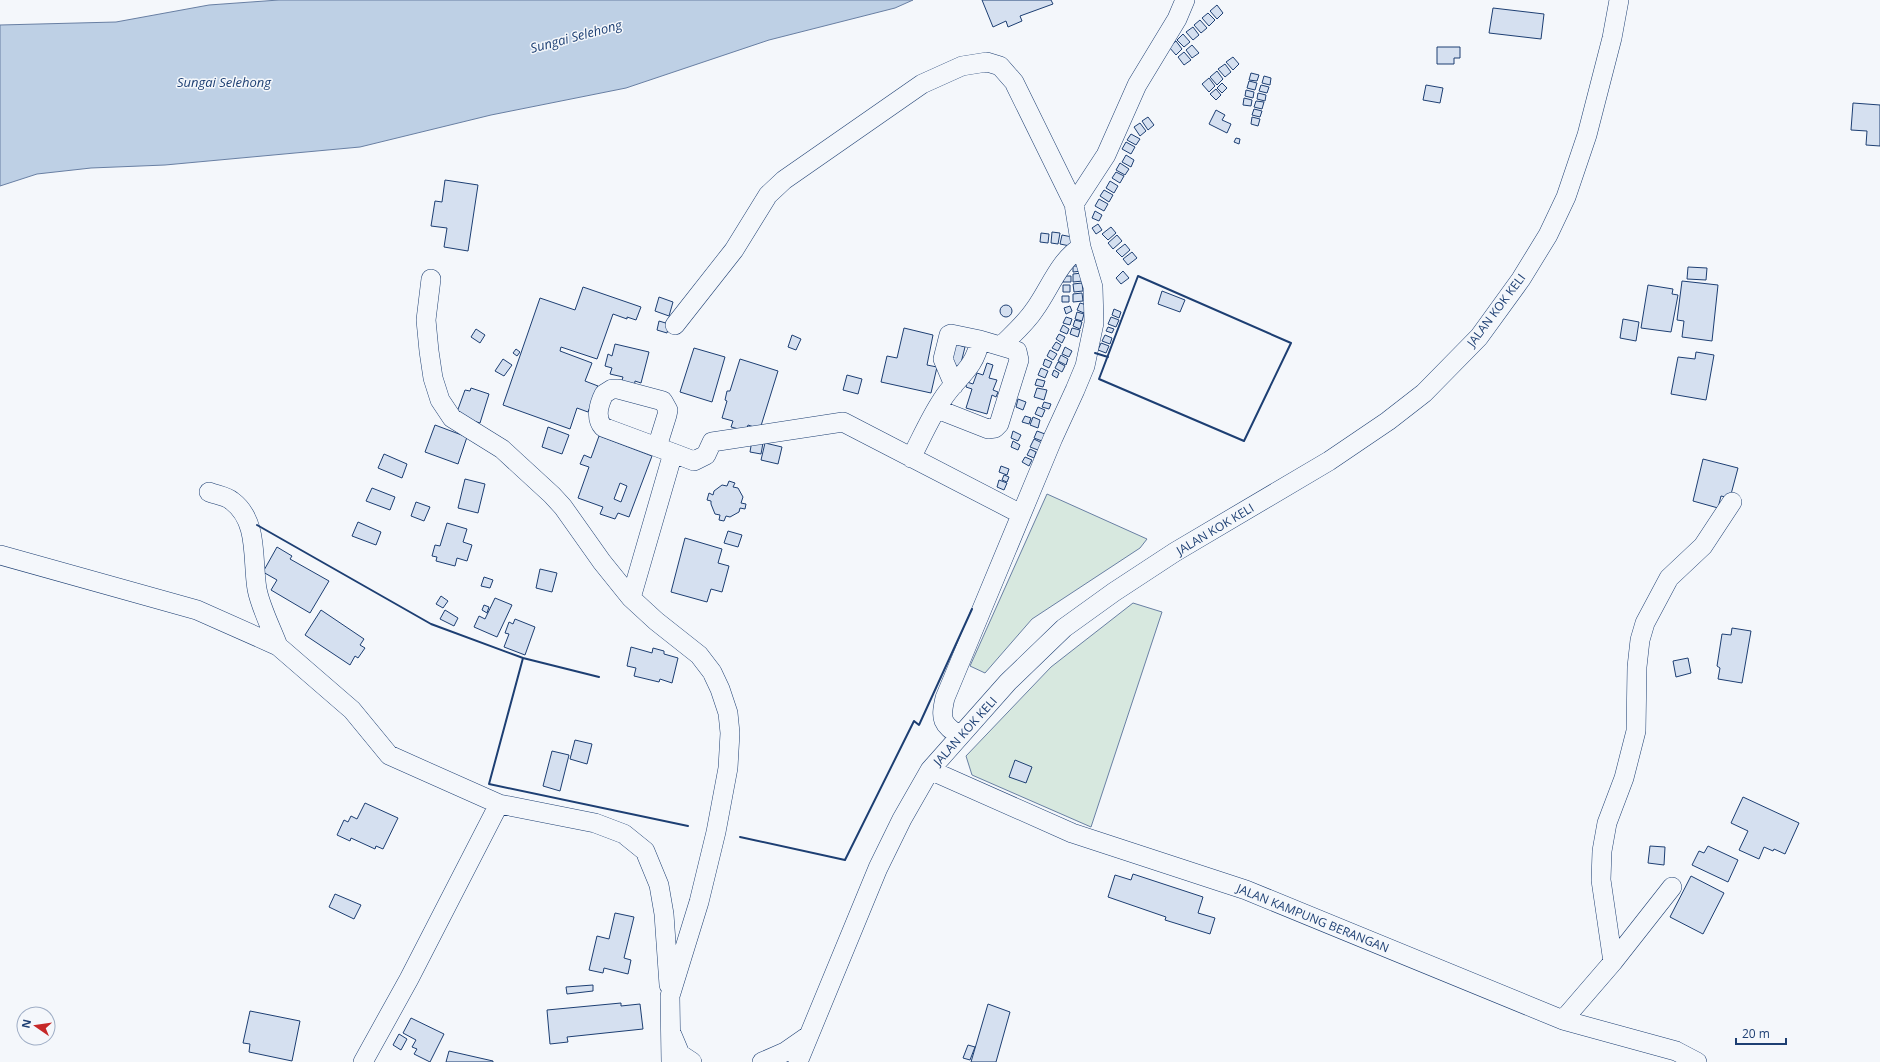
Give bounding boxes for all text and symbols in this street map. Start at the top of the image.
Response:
water label: Sungai Selehong [528,15,625,57]
water label: Sungai Selehong [177,73,272,91]
street label: JALAN KOK KELI [1462,270,1529,351]
street label: JALAN KOK KELI [1172,499,1257,559]
street label: JALAN KOK KELI [929,693,1001,770]
street label: JALAN KAMPUNG BERANGAN [1233,879,1392,956]
north arrow [16,1006,56,1046]
text: N [17,1018,34,1030]
scale bar [1736,1020,1786,1046]
text: 20 m [1742,1025,1770,1042]

